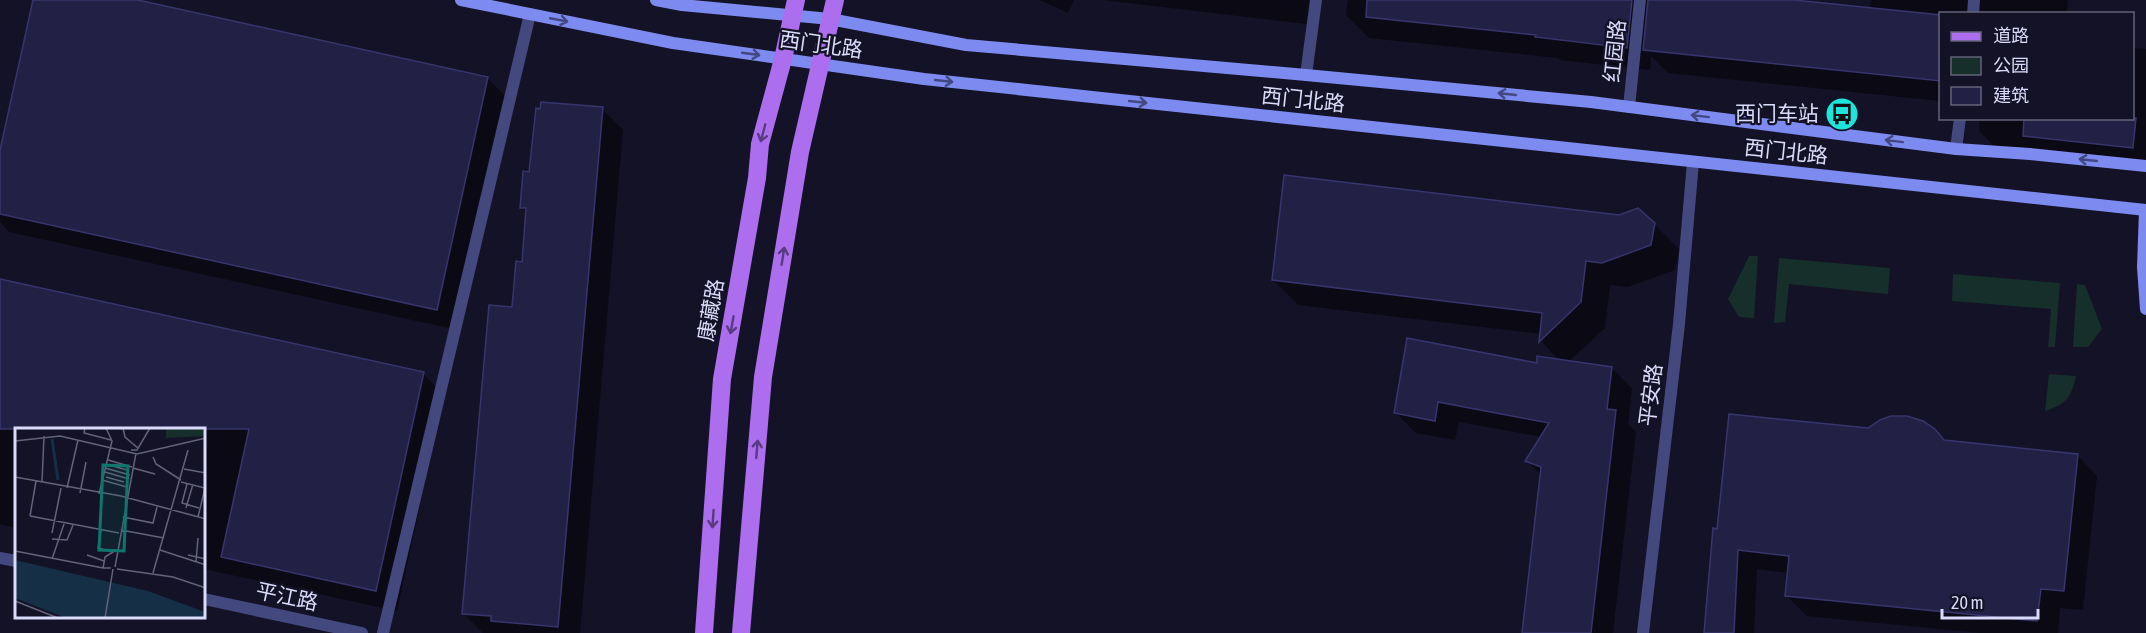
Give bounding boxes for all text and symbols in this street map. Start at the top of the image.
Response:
legend [1939,12,2134,120]
one-way arrow [549,15,568,26]
street label: 红园路 [1599,18,1629,83]
text: 道路 [1993,25,2029,46]
street label: 西门北路 [778,26,864,62]
one-way arrow [741,49,760,60]
text: 公园 [1993,55,2029,76]
one-way arrow [934,76,953,87]
street label: 西门北路 [1260,83,1346,115]
text: 建筑 [1993,85,2029,106]
one-way arrow [1497,88,1517,99]
bus stop icon: 西门车站 [1824,96,1860,132]
one-way arrow [1128,97,1147,108]
place label: 西门车站 [1735,101,1819,125]
one-way arrow [1691,110,1711,121]
one-way arrow [757,123,768,142]
street label: 西门北路 [1743,135,1829,167]
one-way arrow [1884,135,1904,146]
one-way arrow [2078,154,2098,165]
one-way arrow [778,247,789,266]
street label: 康藏路 [693,277,727,343]
one-way arrow [726,315,737,334]
street label: 平安路 [1634,362,1666,428]
inset map [15,428,206,618]
one-way arrow [752,440,763,460]
one-way arrow [707,508,718,528]
street label: 平江路 [254,578,321,614]
scale bar [1942,582,2038,620]
text: 20 m [1951,592,1983,613]

